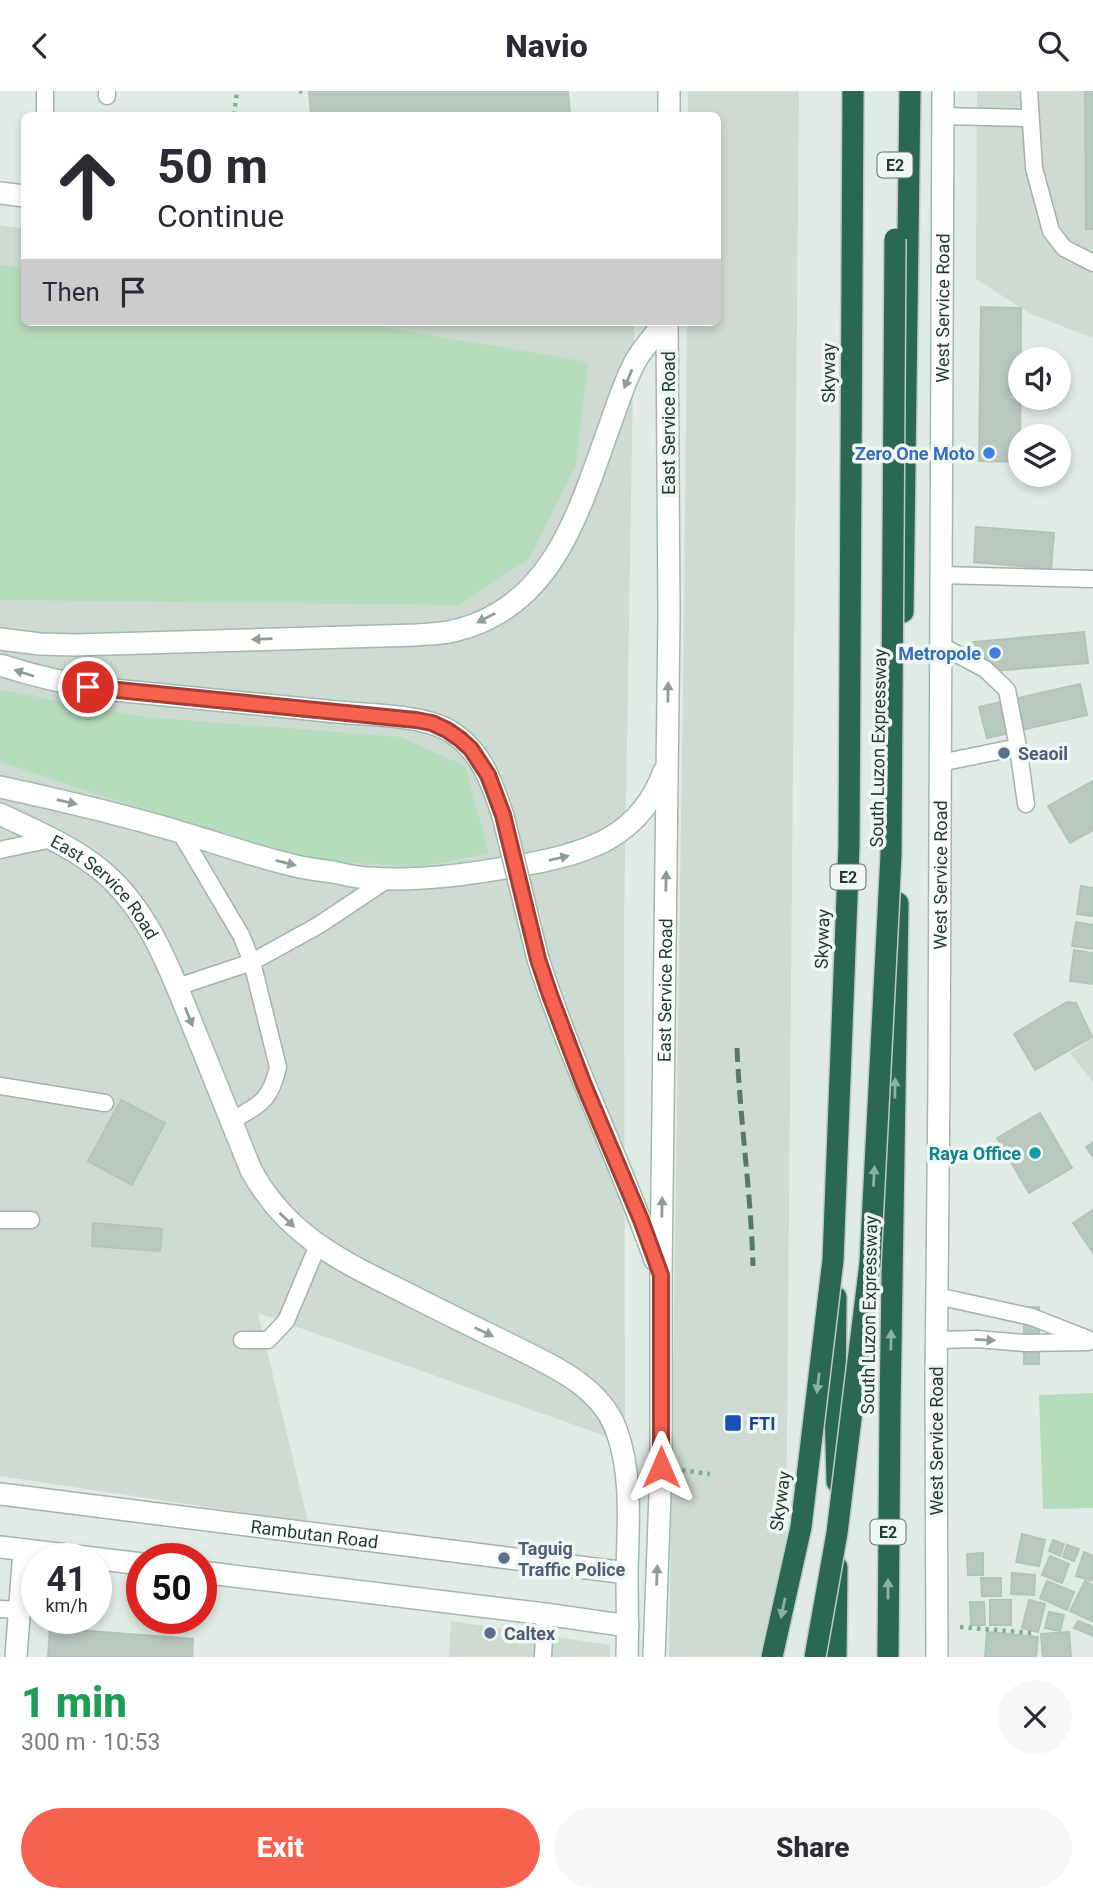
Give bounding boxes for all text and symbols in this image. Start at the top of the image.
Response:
icon: back [21,27,59,65]
text: Navio [505,27,588,65]
icon: search [1034,27,1072,65]
text: 50 m [157,138,268,195]
icon: ahead [42,140,133,231]
road number: E2 [878,152,912,177]
text: Continue [157,197,284,235]
street label: West Service Road [931,233,953,383]
icon: arrive [114,273,152,311]
text: Then [42,277,100,307]
street label: Skyway [818,343,839,403]
map controls [1008,347,1071,487]
button: sound [1008,347,1071,410]
street label: East Service Road [658,351,679,495]
one-way arrow [622,368,633,389]
button: layers [1008,424,1071,487]
place label: Zero One Moto [855,443,975,464]
marker: Zero One Moto [981,445,997,461]
one-way arrow [476,613,496,624]
one-way arrow [250,634,272,645]
place label: Metropole [898,643,981,664]
marker: Metropole [987,645,1003,661]
street label: South Luzon Expressway [866,648,890,848]
pin [58,657,118,717]
one-way arrow [13,667,34,678]
icon: arrive [69,668,107,706]
one-way arrow [662,681,674,703]
place label: Seaoil [1018,743,1068,764]
marker: Seaoil [996,745,1012,761]
one-way arrow [56,797,78,808]
street label: West Service Road [929,800,951,950]
street label: East Service Road [47,830,163,943]
one-way arrow [548,852,570,863]
one-way arrow [275,858,297,869]
road number: E2 [830,865,866,890]
one-way arrow [660,870,672,892]
street label: Skyway [810,908,834,969]
street label: East Service Road [653,918,676,1062]
one-way arrow [184,1006,195,1027]
one-way arrow [889,1076,901,1098]
place label: Raya Office [929,1143,1021,1164]
marker: Raya Office [1027,1145,1043,1161]
one-way arrow [869,1165,880,1187]
one-way arrow [656,1195,667,1217]
one-way arrow [279,1211,296,1228]
street label: South Luzon Expressway [857,1215,881,1415]
one-way arrow [474,1327,494,1338]
one-way arrow [885,1328,897,1350]
one-way arrow [974,1334,996,1345]
street label: West Service Road [926,1366,947,1516]
one-way arrow [813,1372,824,1394]
marker: FTI [723,1413,743,1433]
place label: FTI [749,1413,775,1434]
position arrow [624,1430,698,1504]
street label: Skyway [765,1469,795,1532]
street label: Rambutan Road [250,1515,379,1552]
road number: E2 [870,1519,906,1545]
place label: Taguig Traffic Police [518,1538,626,1580]
speed limit sign: 50 [126,1543,217,1634]
marker: Taguig Traffic Police [496,1550,512,1566]
text: 41 [46,1559,87,1600]
one-way arrow [651,1564,662,1586]
one-way arrow [882,1578,894,1600]
text: km/h [45,1595,88,1616]
one-way arrow [777,1597,788,1619]
place label: Caltex [504,1623,556,1644]
marker: Caltex [482,1625,498,1641]
text: 1 min [21,1678,127,1727]
button: close [998,1680,1072,1754]
text: 300 m · 10:53 [21,1729,160,1756]
button: Exit [21,1808,540,1888]
button: Share [554,1808,1072,1888]

